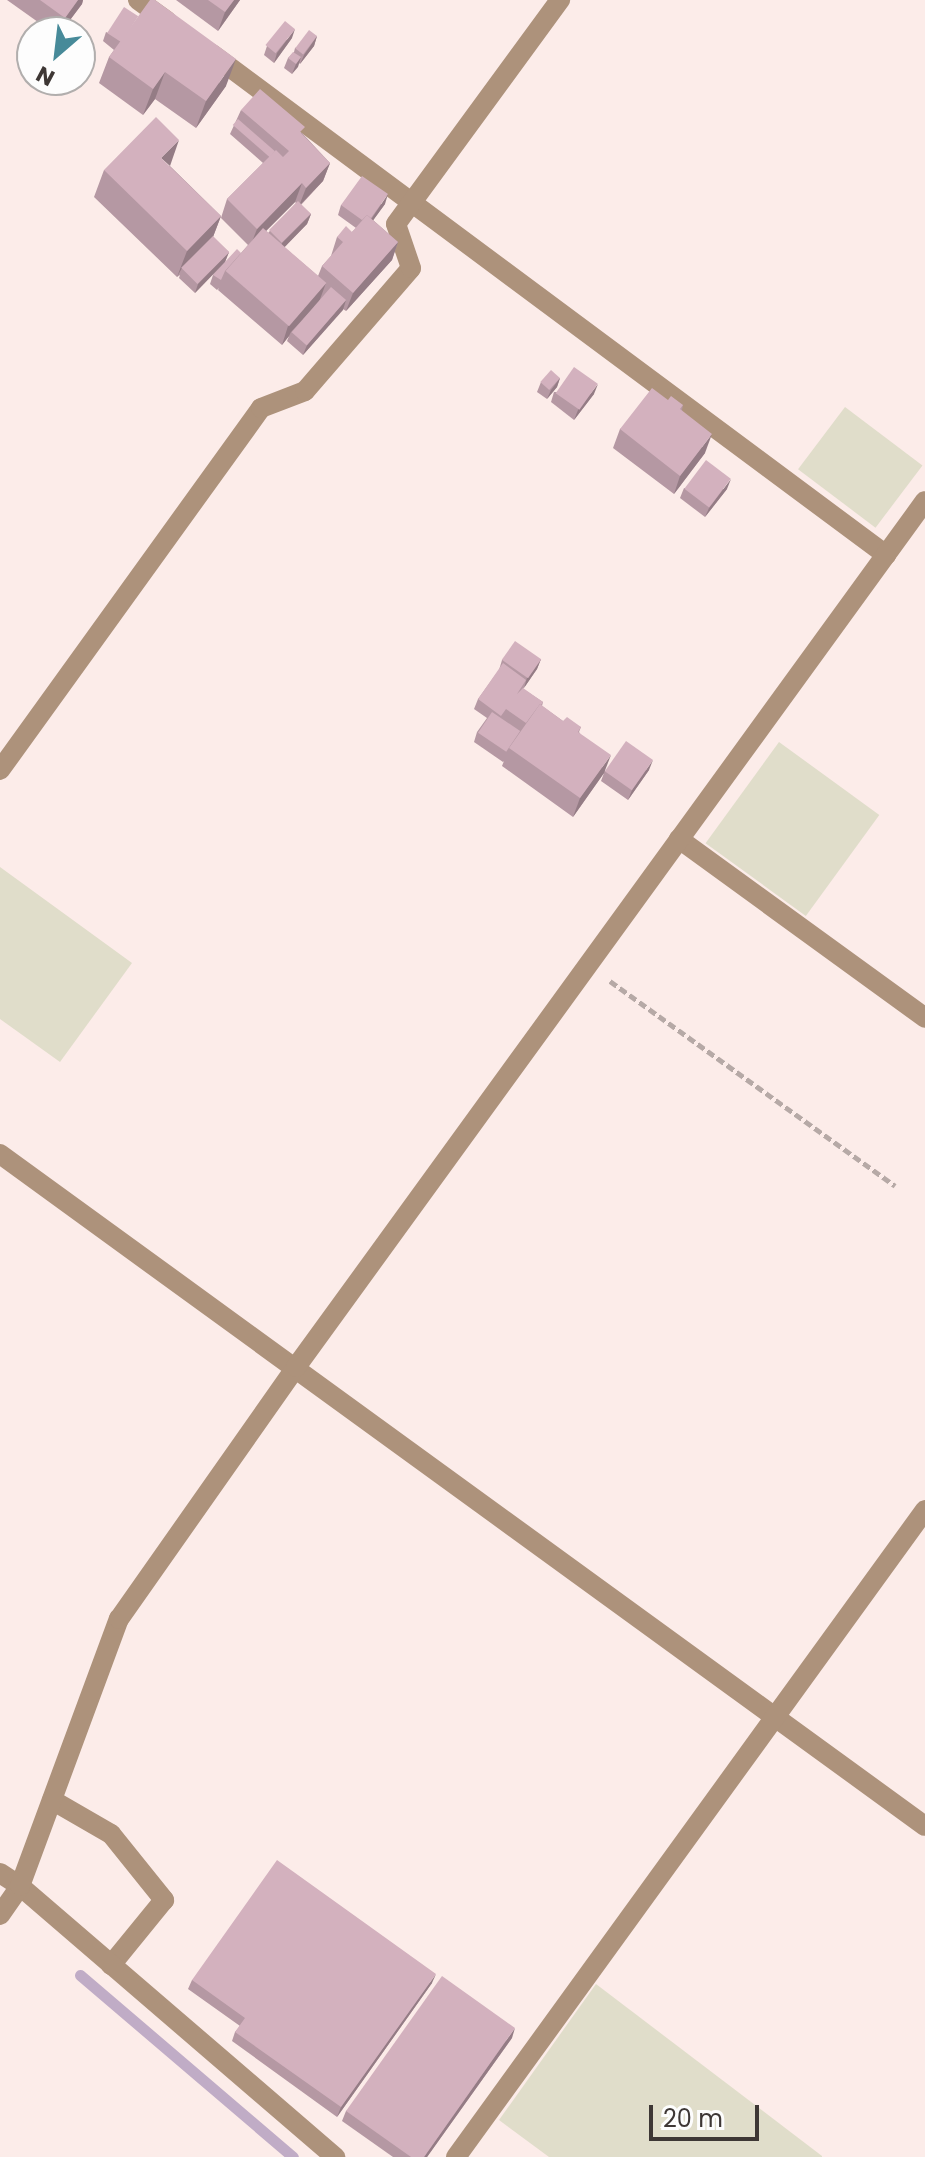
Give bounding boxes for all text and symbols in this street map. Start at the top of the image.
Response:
north arrow [16,16,96,96]
text: N [31,58,60,93]
scale bar [653,2089,763,2139]
text: 20 m [663,2102,723,2135]

